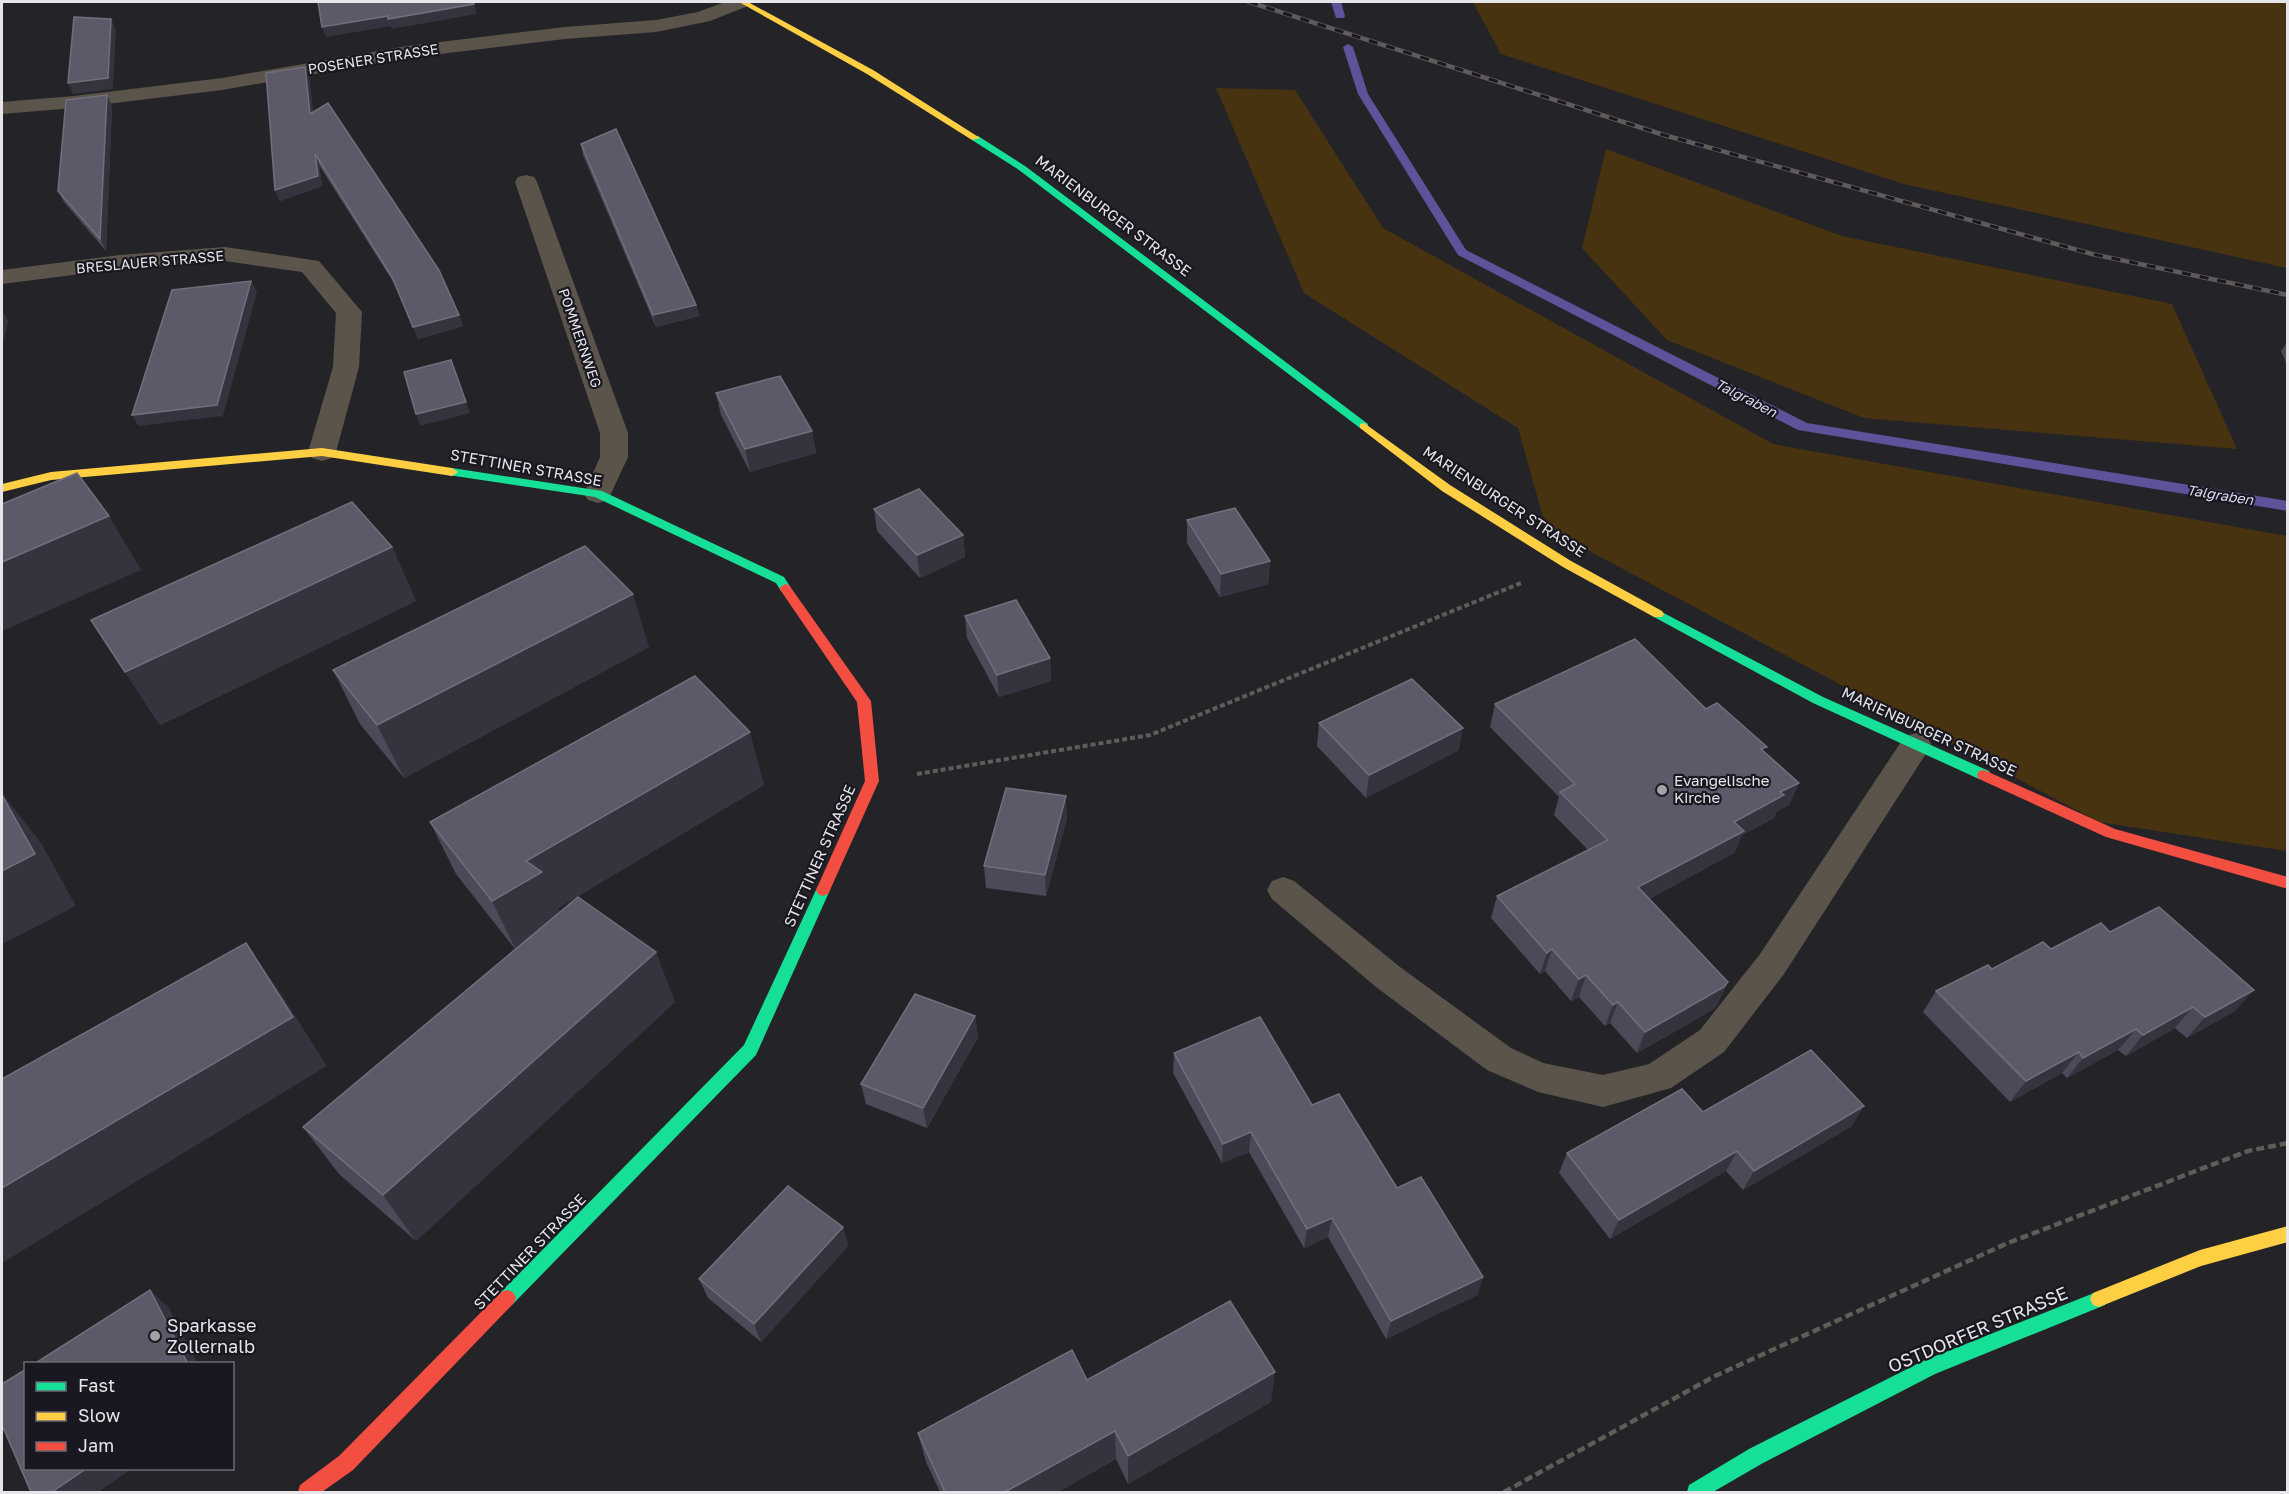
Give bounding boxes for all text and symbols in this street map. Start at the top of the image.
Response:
street label: POSENER STRASSE [306,40,439,77]
street label: MARIENBURGER STRASSE [1032,151,1195,280]
street label: BRESLAUER STRASSE [75,247,225,276]
street label: POMMERNWEG [555,286,605,390]
water label: Talgraben [1713,375,1781,421]
street label: MARIENBURGER STRASSE [1420,442,1589,561]
street label: STETTINER STRASSE [449,445,603,489]
water label: Talgraben [2186,481,2256,508]
street label: MARIENBURGER STRASSE [1839,683,2020,780]
place label: Evangelische Kirche [1674,771,1770,806]
street label: STETTINER STRASSE [780,782,859,929]
marker: Evangelische Kirche [1655,783,1669,797]
street label: STETTINER STRASSE [469,1190,589,1313]
street label: OSTDORFER STRASSE [1884,1281,2071,1377]
place label: Sparkasse Zollernalb [167,1314,256,1357]
marker: Sparkasse Zollernalb [148,1329,162,1343]
legend [24,1362,234,1470]
text: Fast [78,1374,115,1396]
text: Slow [78,1404,121,1426]
text: Jam [78,1434,114,1456]

